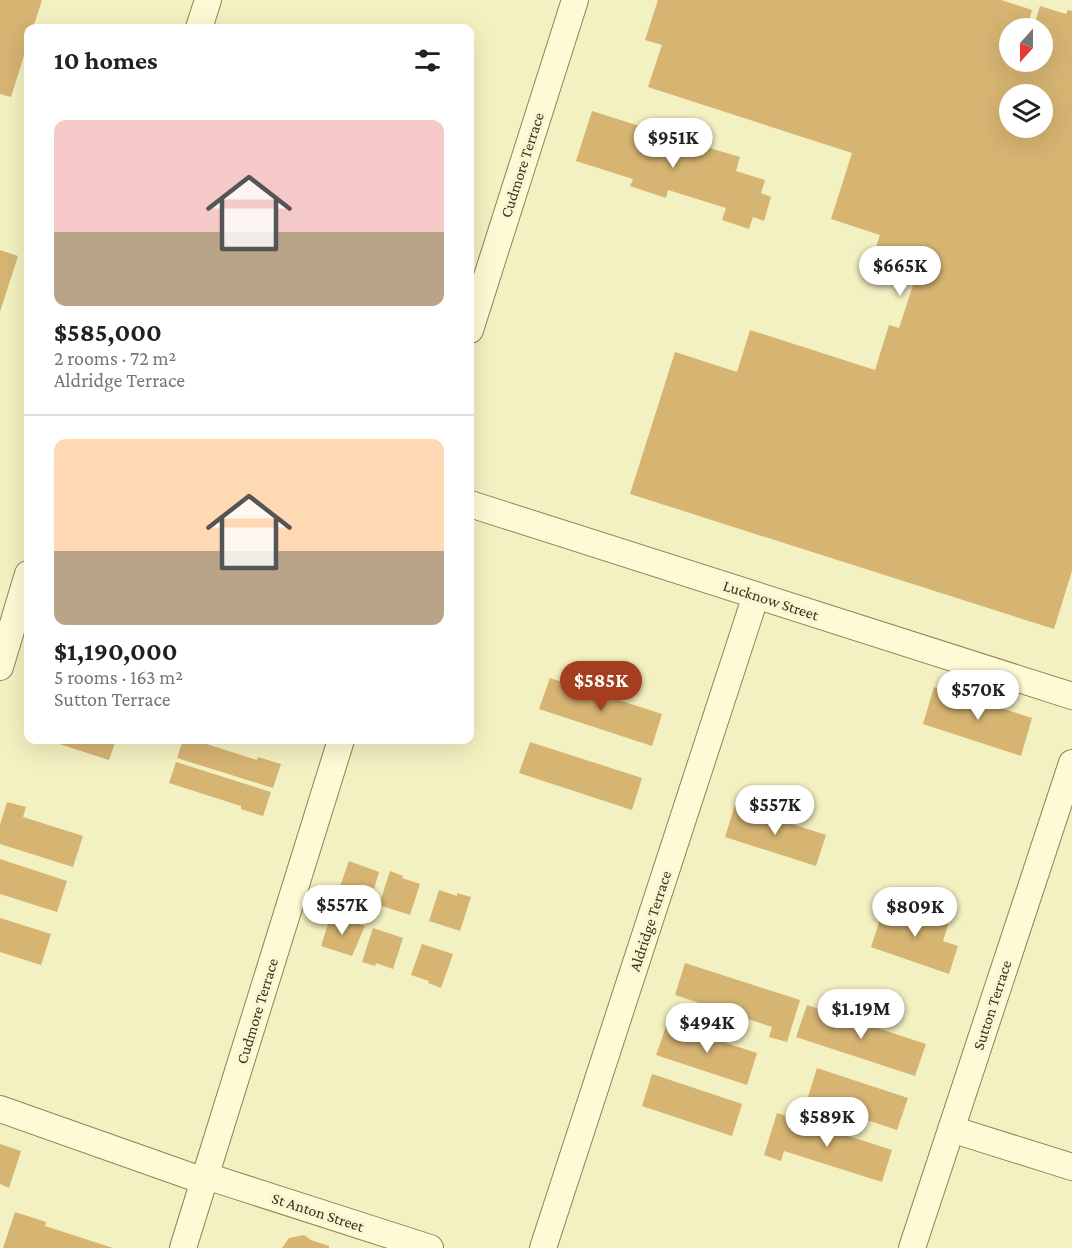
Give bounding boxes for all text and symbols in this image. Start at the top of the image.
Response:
north arrow [999,18,1053,72]
map controls [999,18,1053,138]
icon: filters [411,44,444,77]
text: 10 homes [54,46,158,75]
button: layers [999,84,1053,138]
street label: Cudmore Terrace [497,110,547,220]
pin: $951K [631,118,715,169]
text: $951K [648,126,698,148]
icon: home [195,159,303,267]
pin: $665K [858,246,942,297]
text: $665K [873,254,927,276]
text: $585,000 [54,318,162,347]
text: 2 rooms · 72 m² [54,347,176,369]
text: Aldridge Terrace [54,369,185,391]
icon: home [195,478,303,586]
street label: Lucknow Street [721,577,822,624]
text: $1,190,000 [54,637,178,666]
pin: $585K [559,661,643,712]
text: 5 rooms · 163 m² [54,666,183,688]
text: $585K [574,669,628,691]
pin: $570K [936,670,1020,721]
text: $570K [951,678,1005,700]
text: Sutton Terrace [54,688,170,710]
pin: $557K [733,785,817,836]
text: $557K [749,793,801,815]
street label: Aldridge Terrace [626,869,675,974]
pin: $557K [300,885,384,936]
pin: $809K [873,887,957,938]
text: $557K [316,893,368,915]
text: $809K [886,895,944,917]
street label: Cudmore Terrace [233,956,281,1066]
street label: Sutton Terrace [970,958,1014,1052]
pin: $1.19M [812,989,910,1040]
text: $1.19M [832,997,890,1019]
pin: $494K [665,1003,749,1054]
text: $494K [680,1011,734,1033]
pin: $589K [785,1097,869,1148]
text: $589K [800,1105,854,1127]
street label: St Anton Street [270,1189,367,1235]

